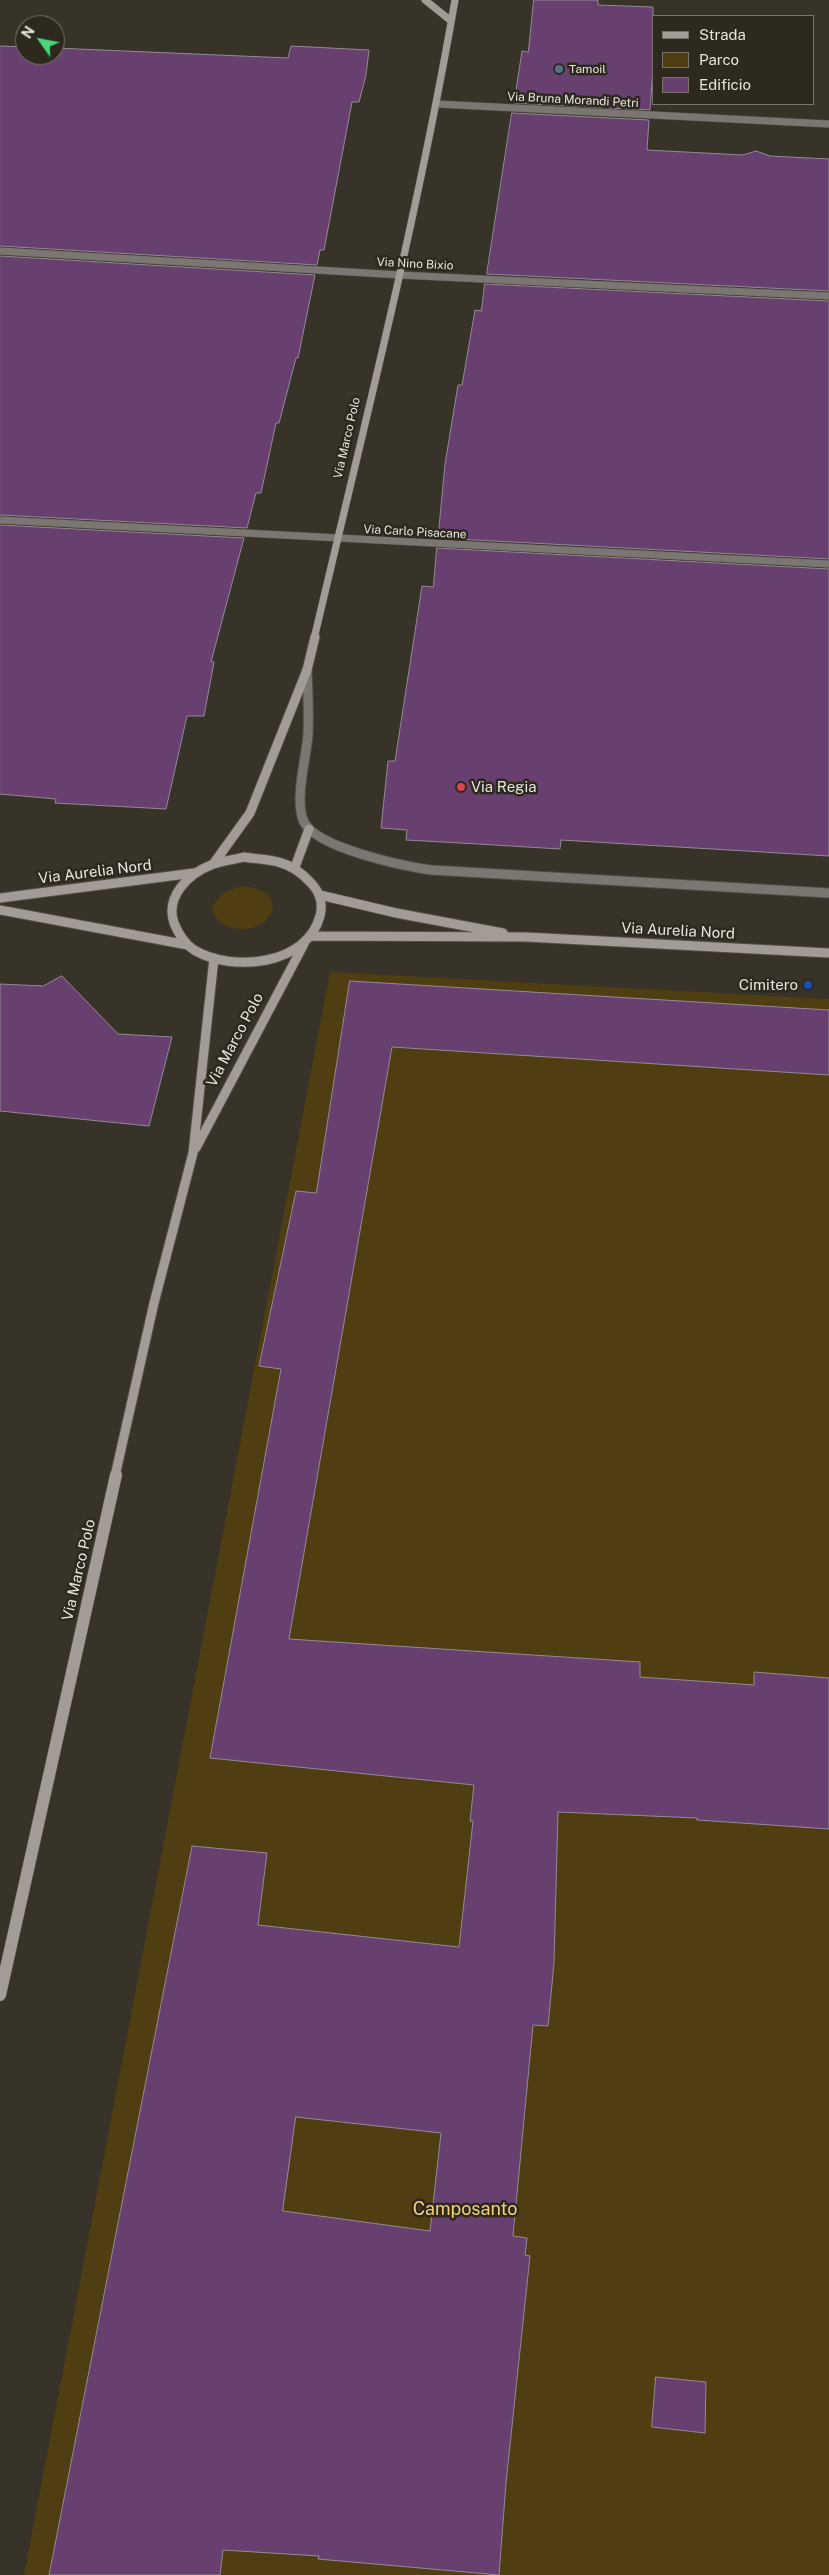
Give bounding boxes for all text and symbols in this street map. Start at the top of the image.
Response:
north arrow [15,15,65,65]
legend [652,15,814,105]
text: N [19,23,38,41]
text: Strada [699,26,746,43]
text: Parco [699,51,739,68]
place label: Tamoil [569,62,606,76]
marker: Tamoil [553,63,565,75]
text: Edificio [699,76,751,93]
street label: Via Bruna Morandi Petri [507,89,639,111]
street label: Via Nino Bixio [376,255,454,273]
street label: Via Marco Polo [331,396,363,480]
street label: Via Carlo Pisacane [363,522,467,542]
place label: Via Regia [471,778,536,796]
marker: Via Regia [455,781,467,793]
street label: Via Aurelia Nord [37,856,153,888]
street label: Via Aurelia Nord [621,919,735,943]
place label: Cimitero [739,976,798,994]
marker: Cimitero [802,979,814,991]
street label: Via Marco Polo [203,990,267,1090]
street label: Via Marco Polo [59,1517,99,1623]
park label: Camposanto [413,2198,517,2220]

